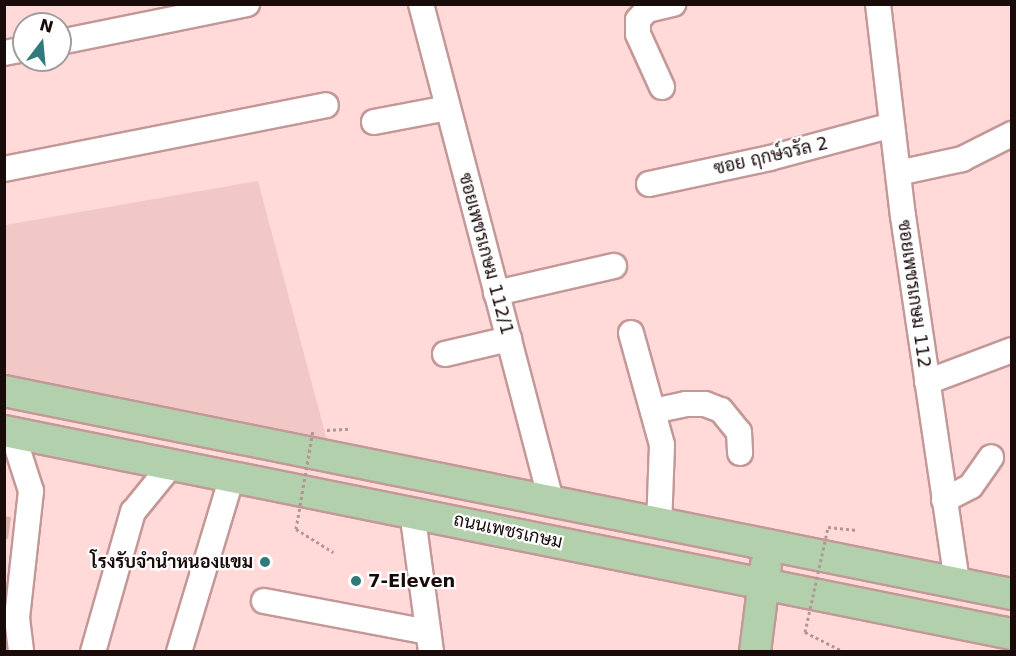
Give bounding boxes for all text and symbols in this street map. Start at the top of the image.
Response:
north arrow [12,12,72,72]
text: N [37,15,56,37]
street label: ซอย ฤกษ์จรัล 2 [712,132,830,180]
street label: ซอยเพชรเกษม 112/1 [454,171,518,337]
street label: ซอยเพชรเกษม 112 [893,219,935,369]
street label: ถนนเพชรเกษม [452,509,564,553]
place label: โรงรับจำนำหนองแขม [90,551,253,573]
marker: โรงรับจำนำหนองแขม [258,555,272,569]
place label: 7-Eleven [368,570,455,592]
marker: 7-Eleven [349,574,363,588]

